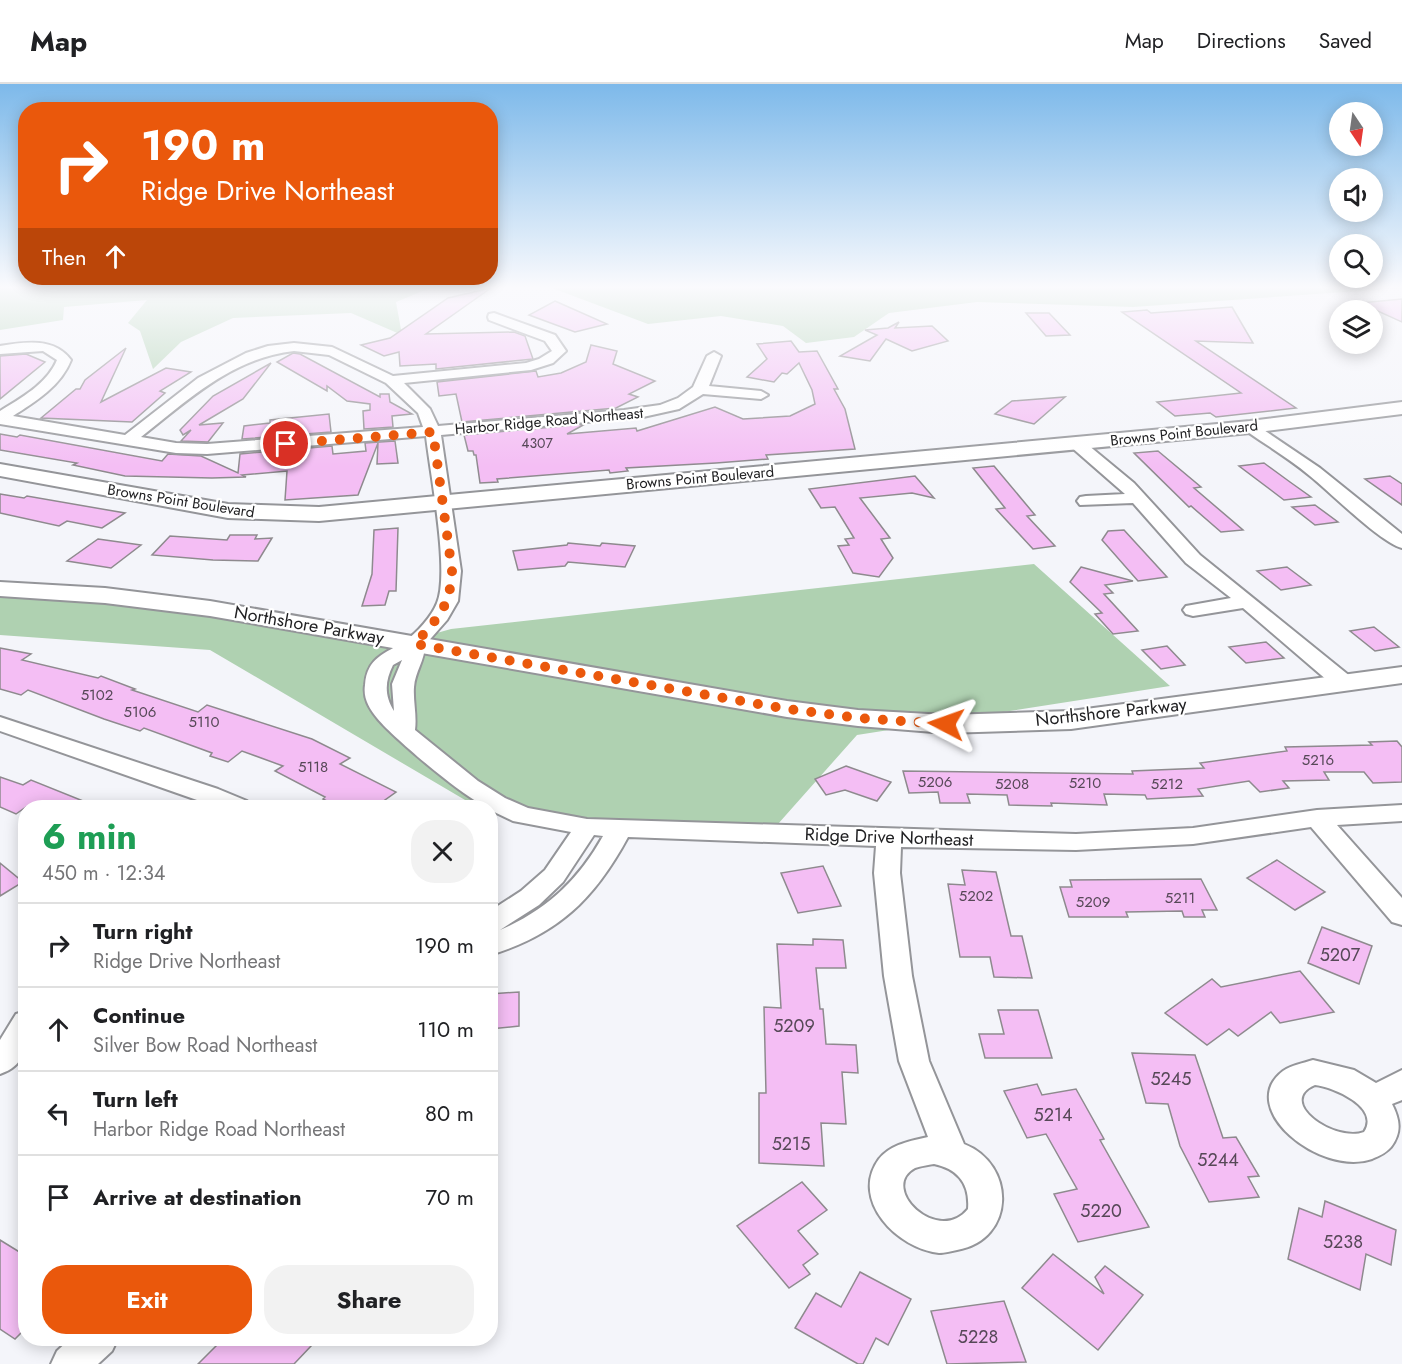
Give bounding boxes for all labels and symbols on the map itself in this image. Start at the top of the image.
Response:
north arrow [1329,102,1383,156]
street label: Harbor Ridge Road Northeast [454,402,644,440]
street label: Browns Point Boulevard [1109,414,1259,452]
pin [260,418,311,469]
house number: 4307 [521,433,553,453]
street label: Browns Point Boulevard [625,461,775,495]
street label: Browns Point Boulevard [106,479,256,523]
street label: Northshore Parkway [232,599,386,651]
house number: 5102 [81,684,113,706]
street label: Northshore Parkway [1034,691,1188,733]
position arrow [914,692,978,756]
house number: 5106 [124,701,156,723]
house number: 5110 [189,711,219,733]
house number: 5216 [1302,749,1334,771]
house number: 5118 [298,756,328,778]
house number: 5206 [918,771,952,793]
house number: 5210 [1069,772,1101,794]
house number: 5208 [995,773,1029,795]
house number: 5212 [1151,773,1183,795]
street label: Ridge Drive Northeast [804,821,974,853]
house number: 5202 [959,885,993,907]
house number: 5211 [1165,887,1195,909]
house number: 5209 [1076,891,1110,913]
house number: 5207 [1320,942,1361,968]
house number: 5209 [773,1013,815,1039]
house number: 5245 [1150,1066,1192,1092]
house number: 5214 [1034,1102,1073,1128]
house number: 5215 [772,1131,810,1157]
house number: 5244 [1197,1147,1239,1173]
house number: 5220 [1080,1198,1122,1224]
house number: 5238 [1323,1229,1363,1255]
house number: 5228 [958,1324,998,1350]

